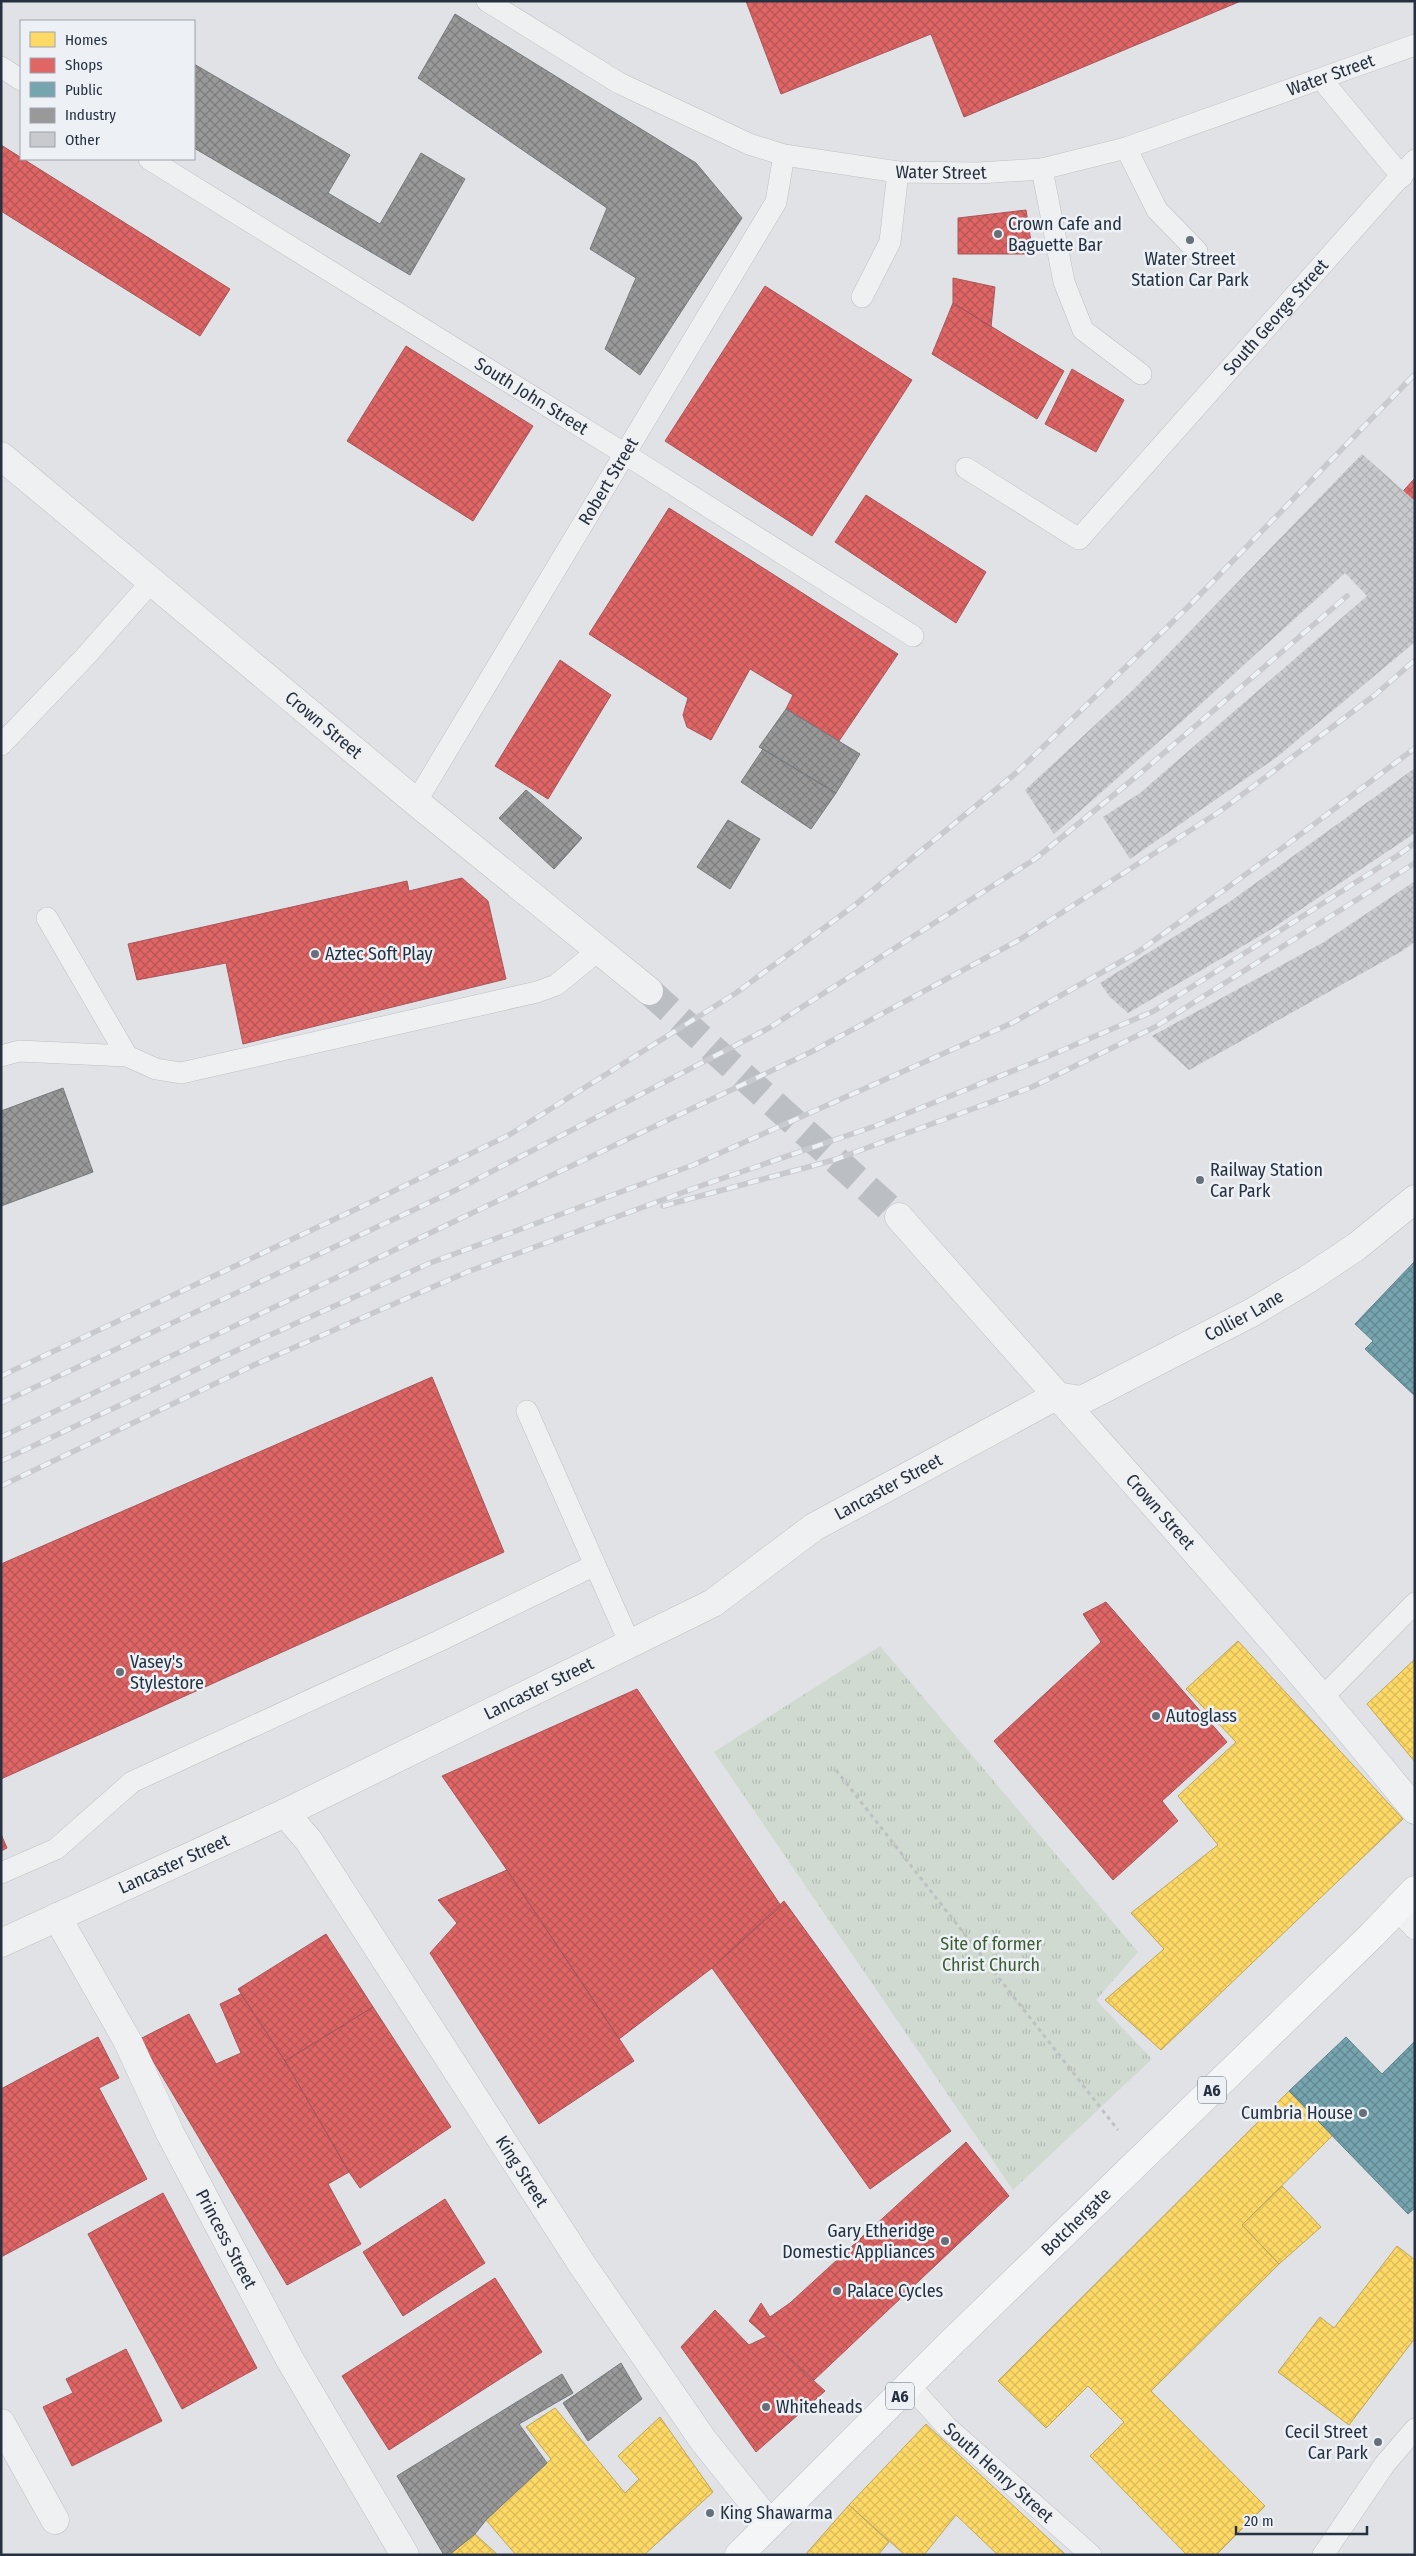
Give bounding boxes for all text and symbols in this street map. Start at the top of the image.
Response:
legend [20,20,195,160]
text: Homes [65,31,107,49]
street label: Water Street [1284,49,1377,101]
text: Shops [65,56,103,74]
text: Public [65,81,103,99]
text: Industry [65,106,116,124]
text: Other [65,131,101,149]
street label: Water Street [895,161,987,184]
place label: Crown Cafe and Baguette Bar [1008,213,1122,256]
marker: Crown Cafe and Baguette Bar [992,228,1004,240]
marker: Water Street Station Car Park [1184,234,1196,246]
place label: Water Street Station Car Park [1131,248,1249,291]
street label: South George Street [1218,254,1333,380]
street label: South John Street [471,353,592,440]
street label: Robert Street [574,433,643,529]
street label: Crown Street [280,686,367,764]
place label: Aztec Soft Play [325,943,433,965]
marker: Aztec Soft Play [309,948,321,960]
place label: Railway Station Car Park [1210,1159,1323,1202]
marker: Railway Station Car Park [1194,1174,1206,1186]
street label: Collier Lane [1201,1285,1288,1346]
street label: Lancaster Street [831,1449,946,1525]
street label: Crown Street [1121,1469,1200,1554]
place label: Vasey's Stylestore [130,1651,204,1694]
street label: Lancaster Street [480,1652,597,1725]
marker: Vasey's Stylestore [114,1666,126,1678]
place label: Autoglass [1166,1705,1237,1727]
marker: Autoglass [1150,1710,1162,1722]
street label: Lancaster Street [115,1829,233,1899]
park label: Site of former Christ Church [940,1933,1042,1976]
road number: A6 [1198,2076,1226,2104]
place label: Cumbria House [1241,2102,1353,2124]
marker: Cumbria House [1357,2107,1369,2119]
street label: King Street [491,2132,553,2211]
street label: Botchergate [1037,2183,1116,2260]
street label: Princess Street [191,2186,261,2293]
place label: Gary Etheridge Domestic Appliances [782,2220,935,2263]
marker: Gary Etheridge Domestic Appliances [939,2235,951,2247]
place label: Palace Cycles [847,2280,944,2302]
marker: Palace Cycles [831,2285,843,2297]
road number: A6 [886,2382,914,2410]
place label: Whiteheads [776,2396,863,2418]
marker: Whiteheads [760,2401,772,2413]
street label: South Henry Street [939,2418,1058,2527]
place label: Cecil Street Car Park [1285,2421,1369,2464]
marker: Cecil Street Car Park [1372,2436,1384,2448]
place label: King Shawarma [720,2502,833,2524]
scale bar [1236,2504,1367,2536]
marker: King Shawarma [704,2507,716,2519]
text: 20 m [1244,2512,1274,2530]

